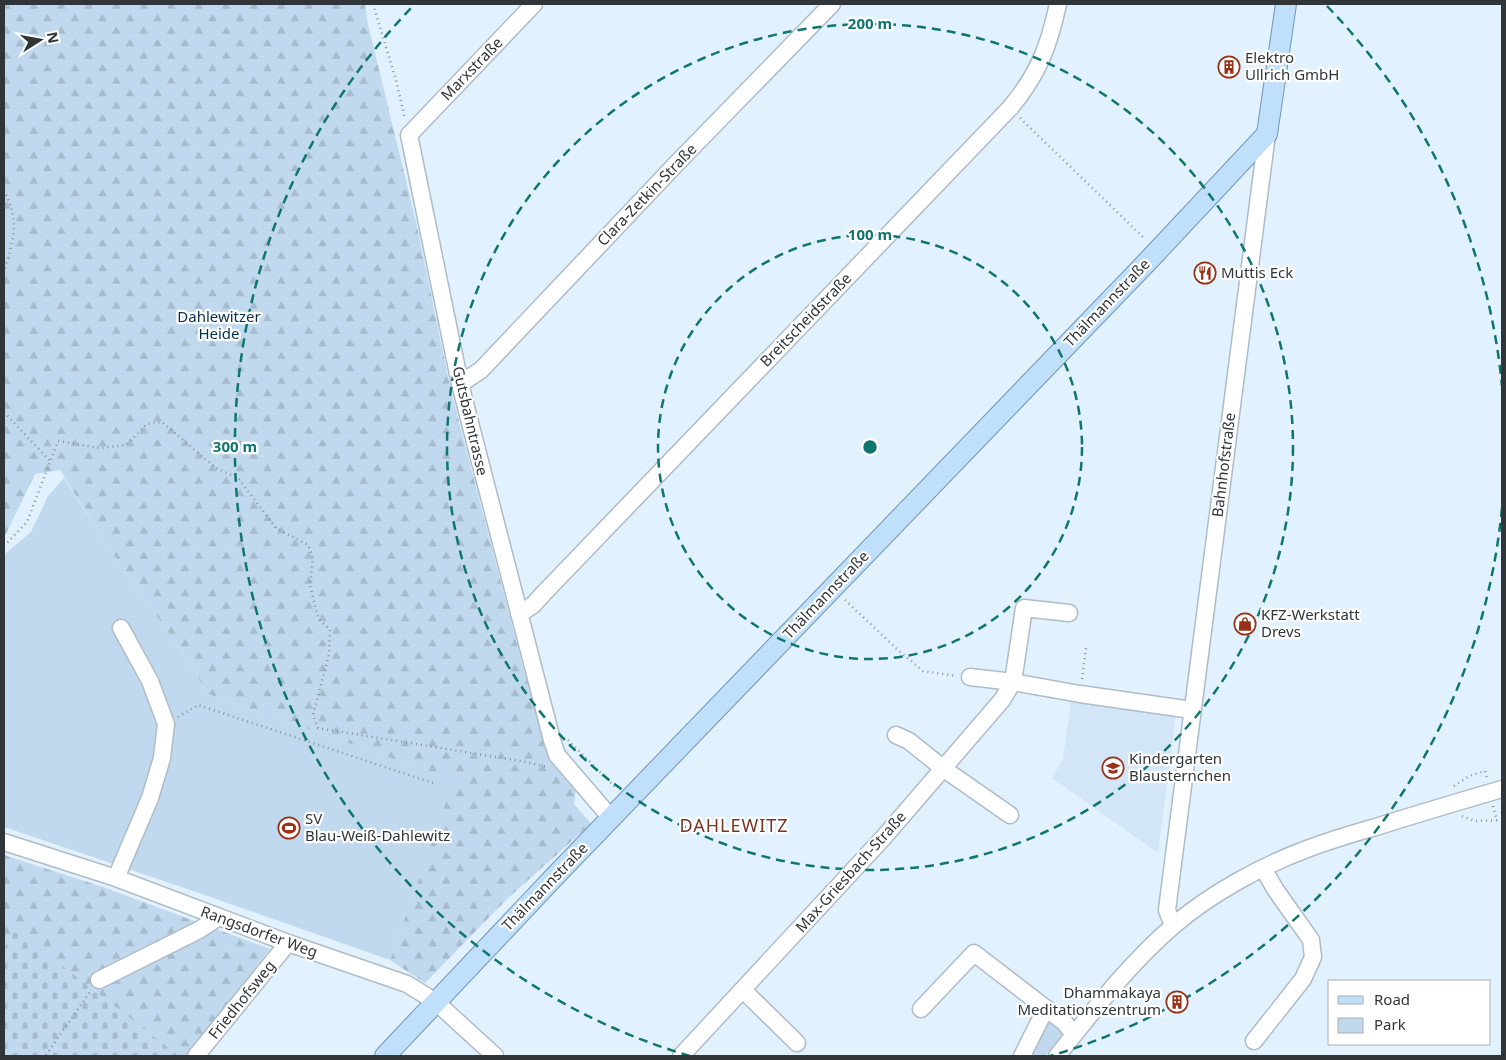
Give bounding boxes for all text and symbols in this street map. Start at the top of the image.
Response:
text: 200 m [848,13,892,33]
north arrow [15,15,65,65]
text: N [43,30,64,45]
street label: Marxstraße [436,32,507,104]
place label: Elektro Ullrich GmbH [1245,47,1339,84]
building icon: Elektro Ullrich GmbH [1217,55,1241,79]
street label: Clara-Zetkin-Straße [592,139,700,250]
text: 100 m [848,224,892,244]
street label: Thälmannstraße [1059,254,1154,351]
restaurant icon: Muttis Eck [1193,261,1217,285]
place label: Muttis Eck [1221,262,1293,282]
street label: Breitscheidstraße [755,268,855,371]
park label: Dahlewitzer Heide [177,306,261,343]
street label: Gutsbahntrasse [449,364,493,477]
street label: Bahnhofstraße [1207,412,1239,518]
text: 300 m [213,436,257,456]
centre of rings [861,438,879,456]
street label: Thälmannstraße [778,546,873,643]
place label: KFZ-Werkstatt Drevs [1261,604,1360,641]
shop icon: KFZ-Werkstatt Drevs [1233,612,1257,636]
place label: Kindergarten Blausternchen [1129,748,1231,785]
school or university icon: Kindergarten Blausternchen [1101,756,1125,780]
street label: Max-Griesbach-Straße [791,807,910,936]
place label: SV Blau-Weiß-Dahlewitz [305,808,450,845]
district label: DAHLEWITZ [679,813,789,837]
sports icon: SV Blau-Weiß-Dahlewitz [277,816,301,840]
street label: Thälmannstraße [497,838,592,935]
street label: Rangsdorfer Weg [198,901,321,961]
street label: Friedhofsweg [203,956,279,1043]
legend [1328,980,1491,1045]
place label: Dhammakaya Meditationszentrum [1018,982,1161,1019]
text: Road [1374,989,1410,1009]
building icon: Dhammakaya Meditationszentrum [1165,990,1189,1014]
text: Park [1374,1014,1406,1034]

